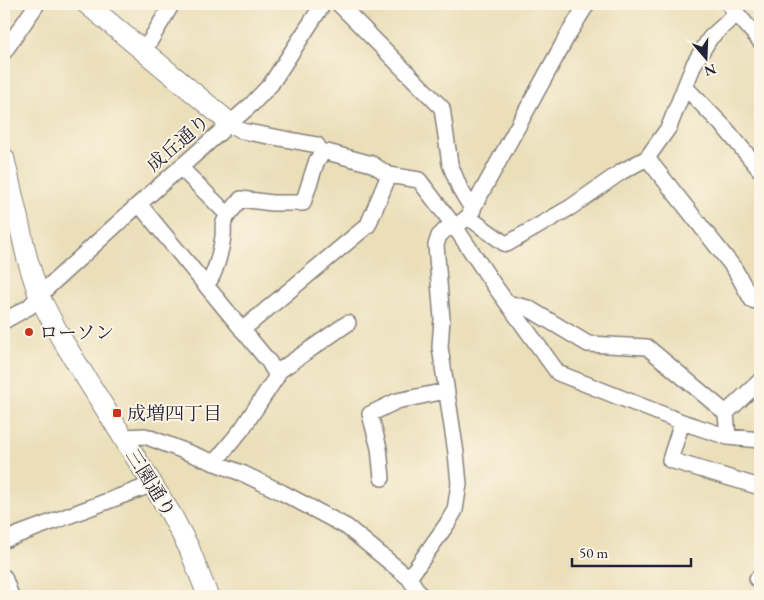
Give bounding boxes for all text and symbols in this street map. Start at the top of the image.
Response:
north arrow [682,32,732,82]
text: N [701,60,719,81]
street label: 成丘通り [141,109,215,177]
place label: ローソン [39,320,114,345]
marker: ローソン [23,326,35,338]
place label: 成増四丁目 [127,401,222,426]
marker: 成増四丁目 [111,407,123,419]
street label: 三園通り [120,444,182,522]
scale bar [572,535,690,567]
text: 50 m [579,543,608,562]

